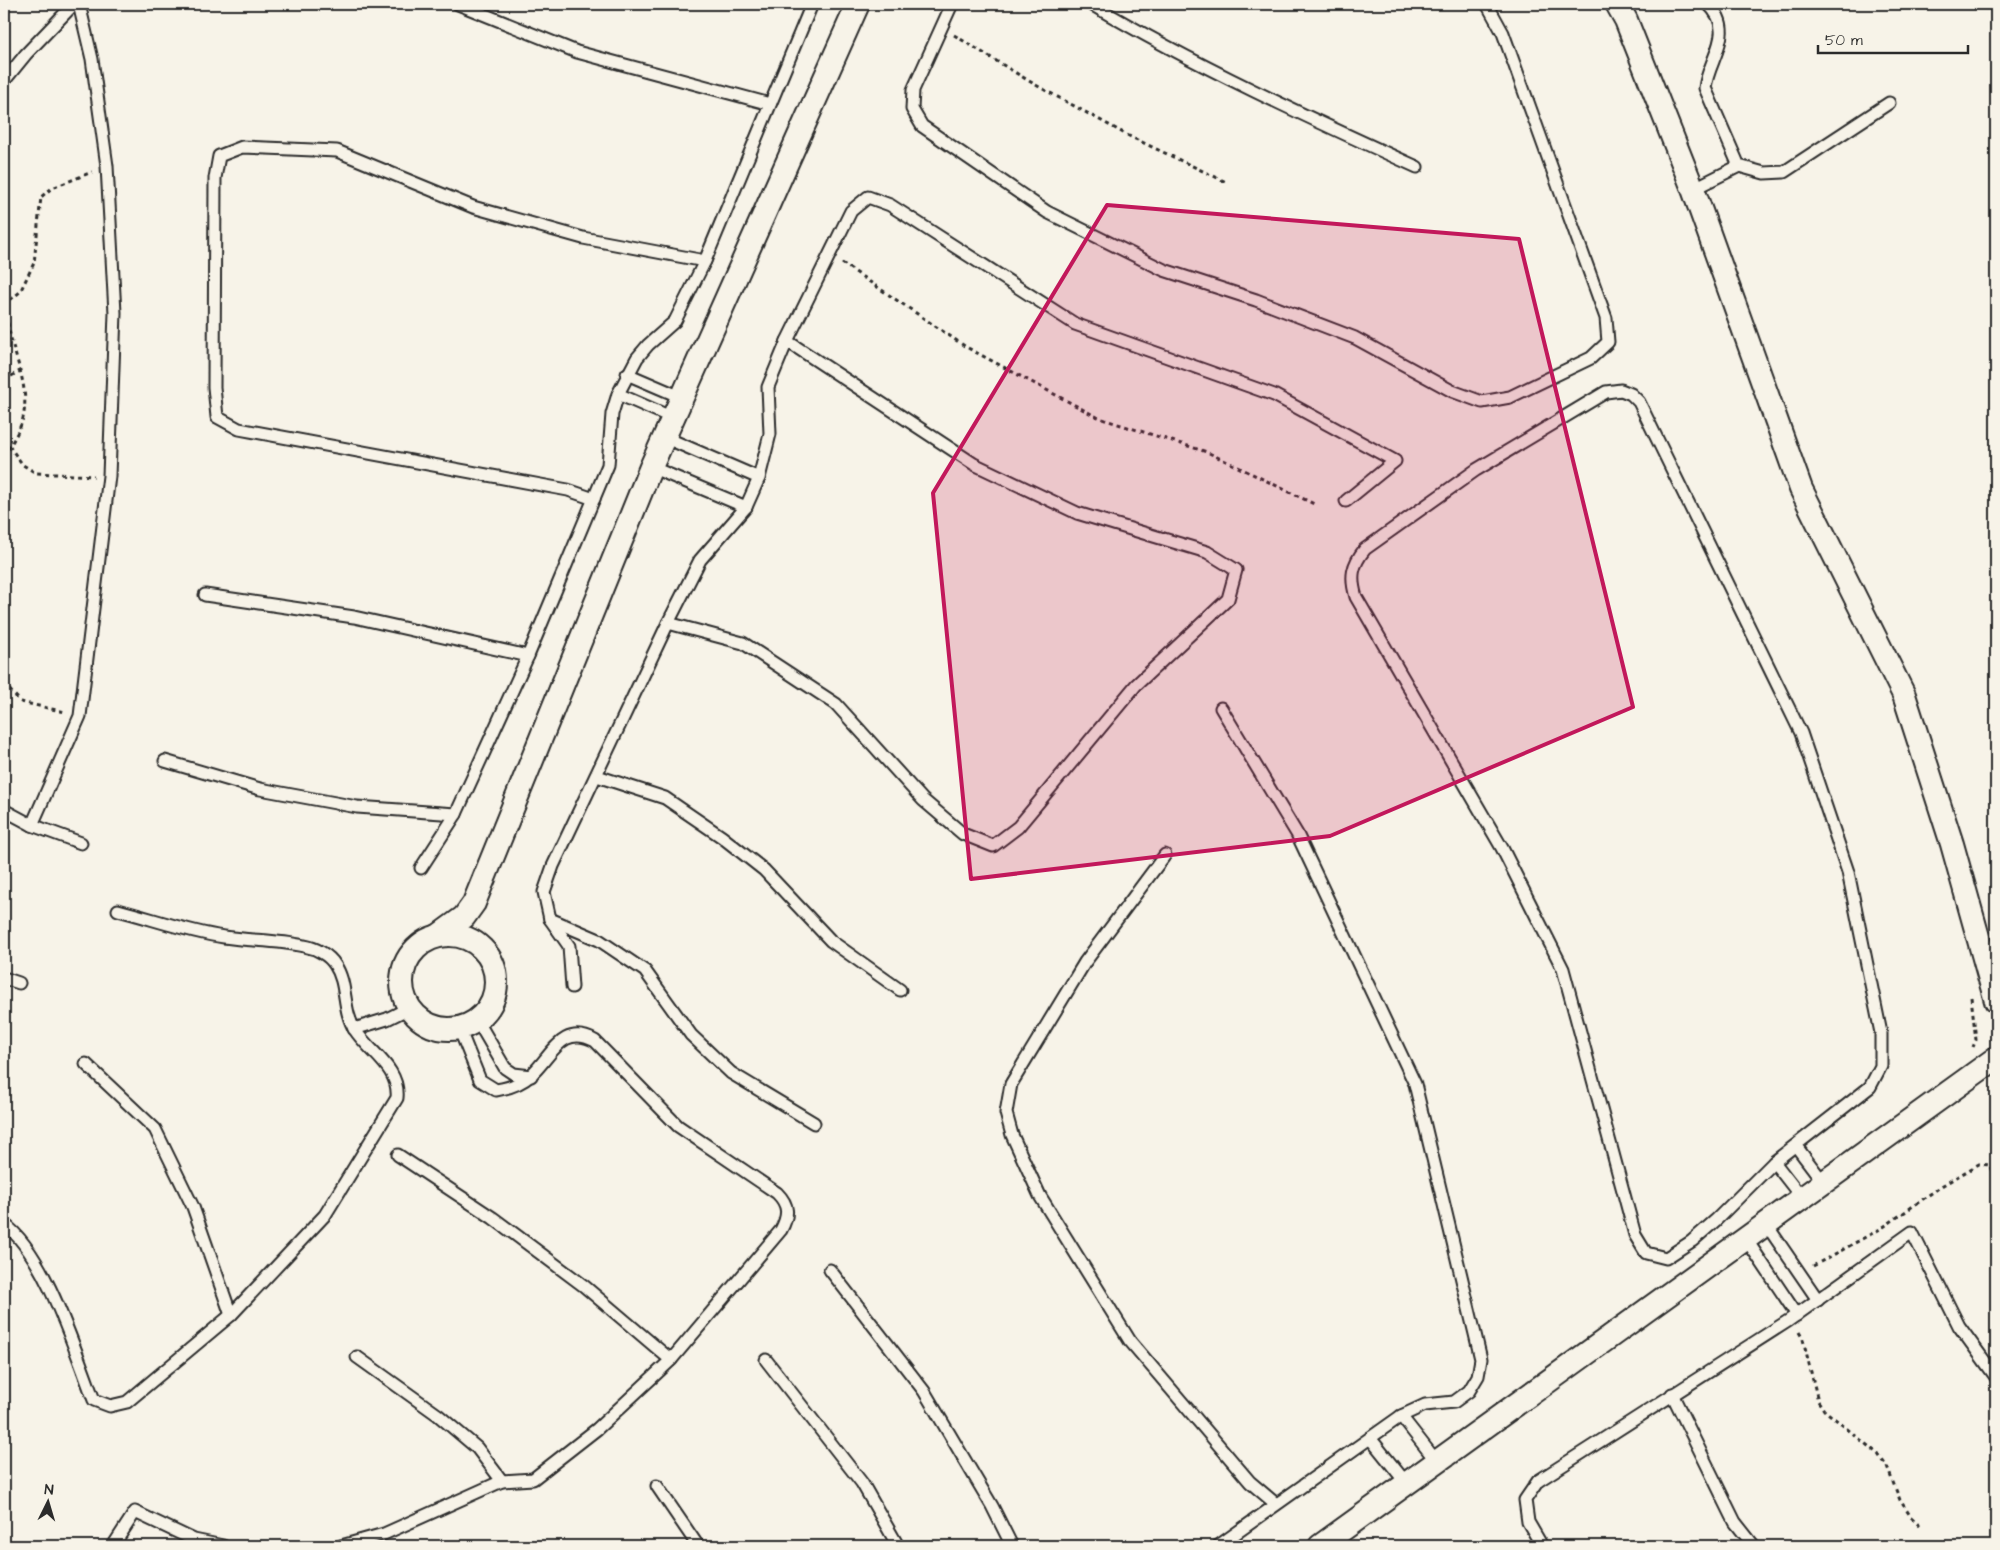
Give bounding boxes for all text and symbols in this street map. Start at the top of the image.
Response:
scale bar [1818,22,1968,54]
text: 50 m [1825,30,1863,51]
north arrow [22,1478,72,1528]
text: N [44,1480,55,1500]

